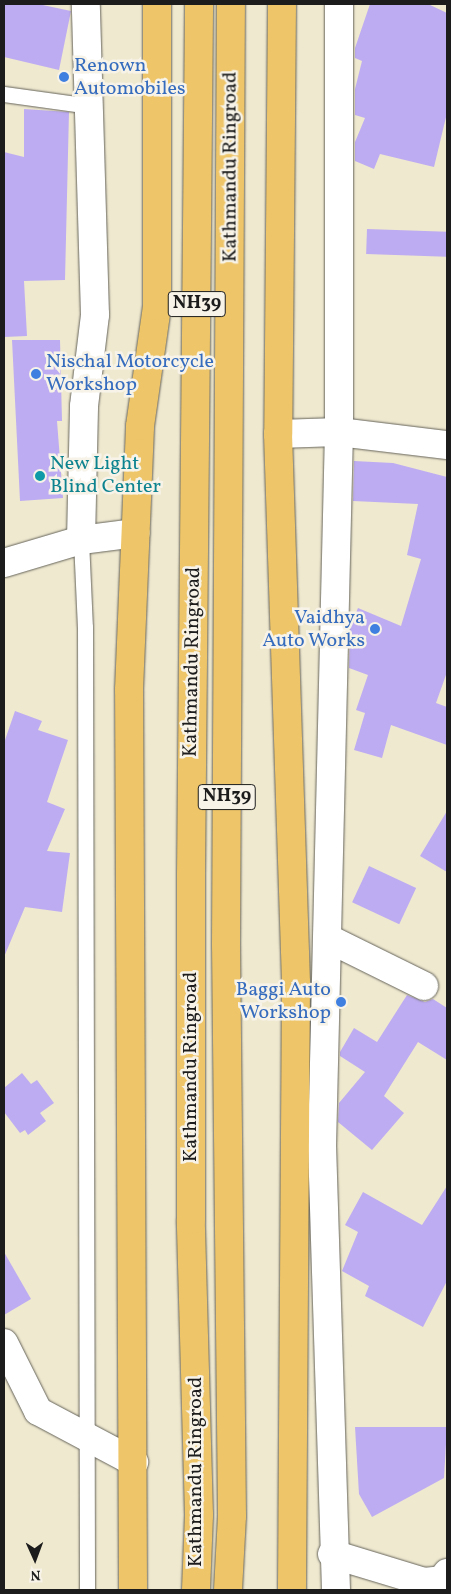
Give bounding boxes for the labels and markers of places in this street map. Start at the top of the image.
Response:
place label: Renown Automobiles [74,54,186,101]
marker: Renown Automobiles [58,71,70,83]
place label: Nischal Motorcycle Workshop [46,350,214,397]
marker: Nischal Motorcycle Workshop [30,368,42,380]
place label: New Light Blind Center [50,452,161,499]
marker: New Light Blind Center [34,470,46,482]
place label: Vaidhya Auto Works [262,606,365,653]
marker: Vaidhya Auto Works [369,623,381,635]
place label: Baggi Auto Workshop [236,978,331,1025]
marker: Baggi Auto Workshop [335,996,347,1008]

